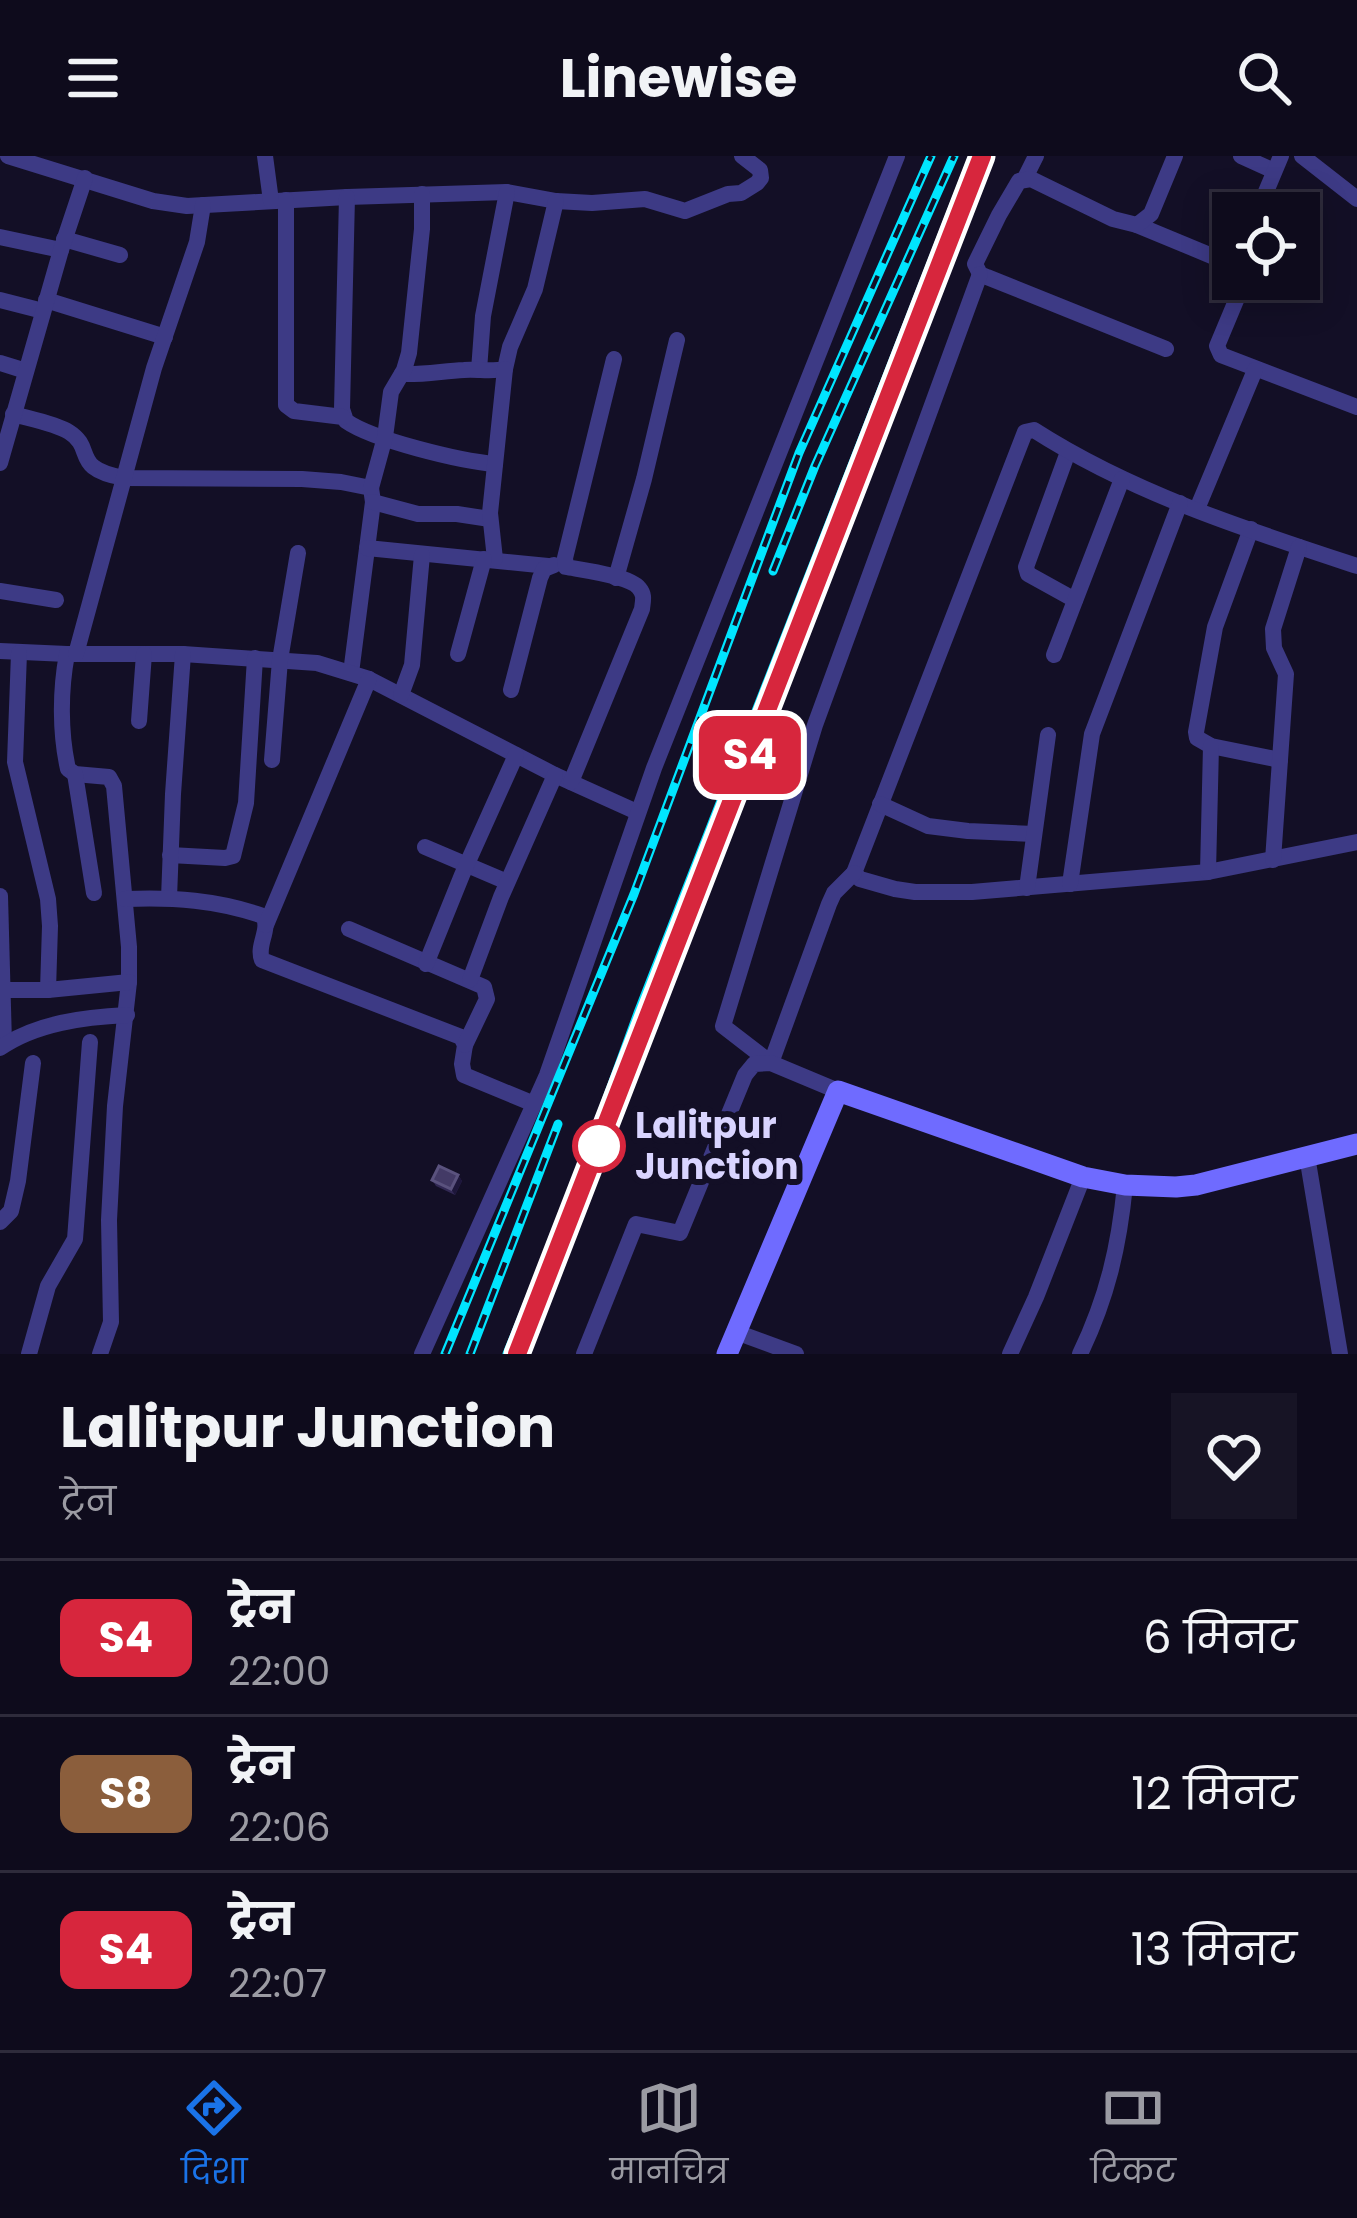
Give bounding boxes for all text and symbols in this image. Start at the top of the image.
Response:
text: Linewise [560,40,797,116]
icon: menu [60,45,126,111]
icon: search [1231,45,1297,111]
map controls [1212,192,1320,300]
button: locate [1212,192,1320,300]
line badge: S4 [696,716,804,794]
text: S4 [723,725,777,784]
place label: Lalitpur Junction [635,1100,799,1192]
marker: Lalitpur Junction [574,1121,624,1171]
text: Lalitpur Junction [60,1387,555,1467]
button: heart [1171,1393,1297,1519]
text: ट्रेन [60,1474,116,1529]
text: ट्रेन [228,1576,294,1639]
text: 6 मिनट [1143,1606,1297,1669]
text: S4 [99,1608,153,1667]
text: 22:00 [228,1644,330,1699]
text: ट्रेन [228,1732,294,1795]
text: 12 मिनट [1131,1762,1297,1825]
text: S8 [99,1764,153,1823]
text: 22:06 [228,1800,330,1855]
text: ट्रेन [228,1888,294,1951]
text: 13 मिनट [1131,1918,1297,1981]
text: S4 [99,1920,153,1979]
text: 22:07 [228,1956,327,2011]
tab: दिशा [181,2075,247,2197]
tab: मानचित्र [610,2075,728,2197]
tab: टिकट [1090,2075,1176,2197]

